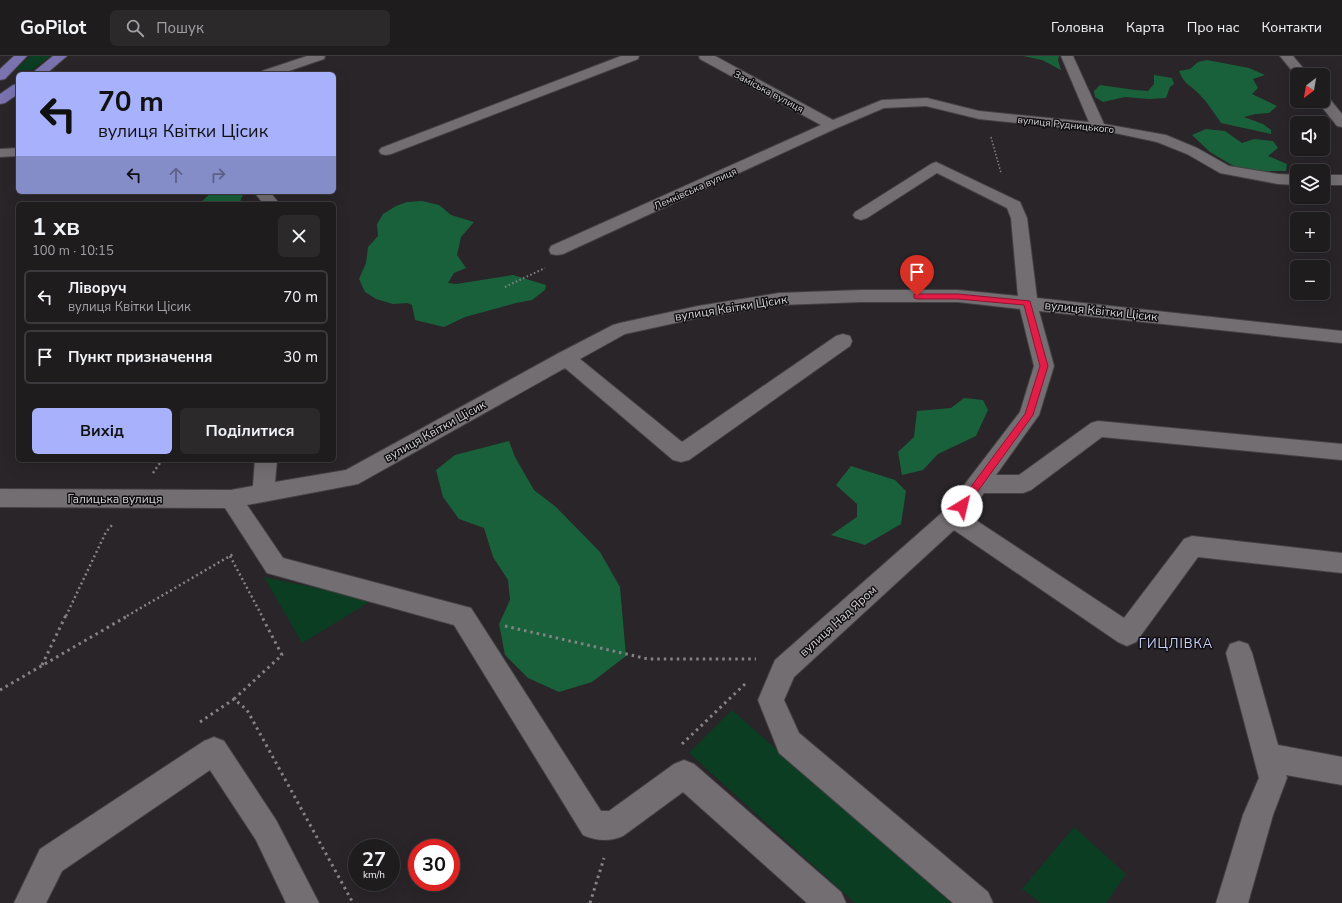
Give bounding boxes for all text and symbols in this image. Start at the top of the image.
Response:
search box [110,10,390,46]
text: GoPilot [20,15,86,41]
icon: search [124,17,146,39]
text: Пошук [156,18,204,38]
text: Головна [1051,18,1104,37]
text: Карта [1126,18,1165,37]
text: Про нас [1187,18,1239,37]
text: Контакти [1261,18,1322,37]
street label: Заміська вулиця [731,68,806,116]
north arrow [1290,68,1330,108]
map controls [1290,68,1330,300]
text: 70 m [98,83,164,121]
icon: left [32,88,84,140]
street label: вулиця Рудницького [1017,113,1115,137]
button: sound [1290,116,1330,156]
text: вулиця Квітки Цісик [98,119,268,143]
icon: left [123,164,145,186]
icon: ahead [165,164,187,186]
icon: right [207,164,229,186]
street label: Лемківська вулиця [652,164,739,213]
button: layers [1290,164,1330,204]
text: 1 хв [32,211,80,243]
button: + [1290,212,1330,252]
button: close [278,215,320,257]
text: 100 m · 10:15 [32,242,114,260]
pin [900,255,934,296]
button: − [1290,260,1330,300]
icon: arrive [906,261,928,283]
text: Ліворуч [68,278,127,298]
icon: left [34,286,56,308]
text: 70 m [283,287,318,307]
street label: вулиця Квітки Цісик [674,291,789,325]
street label: вулиця Квітки Цісик [1044,297,1159,325]
text: вулиця Квітки Цісик [68,298,191,316]
icon: arrive [34,346,56,368]
text: Пункт призначення [68,347,213,367]
text: 30 m [283,347,318,367]
street label: вулиця Квітки Цісик [382,396,489,465]
button: Вихід [32,408,172,454]
button: Поділитися [180,408,320,454]
position arrow [941,485,983,527]
street label: Галицька вулиця [68,491,162,507]
street label: вулиця Над Яром [796,582,880,660]
district label: ГИЦЛІВКА [1139,635,1213,653]
speed limit sign: 30 [408,839,460,891]
text: 27 [362,846,386,873]
text: km/h [363,868,385,882]

